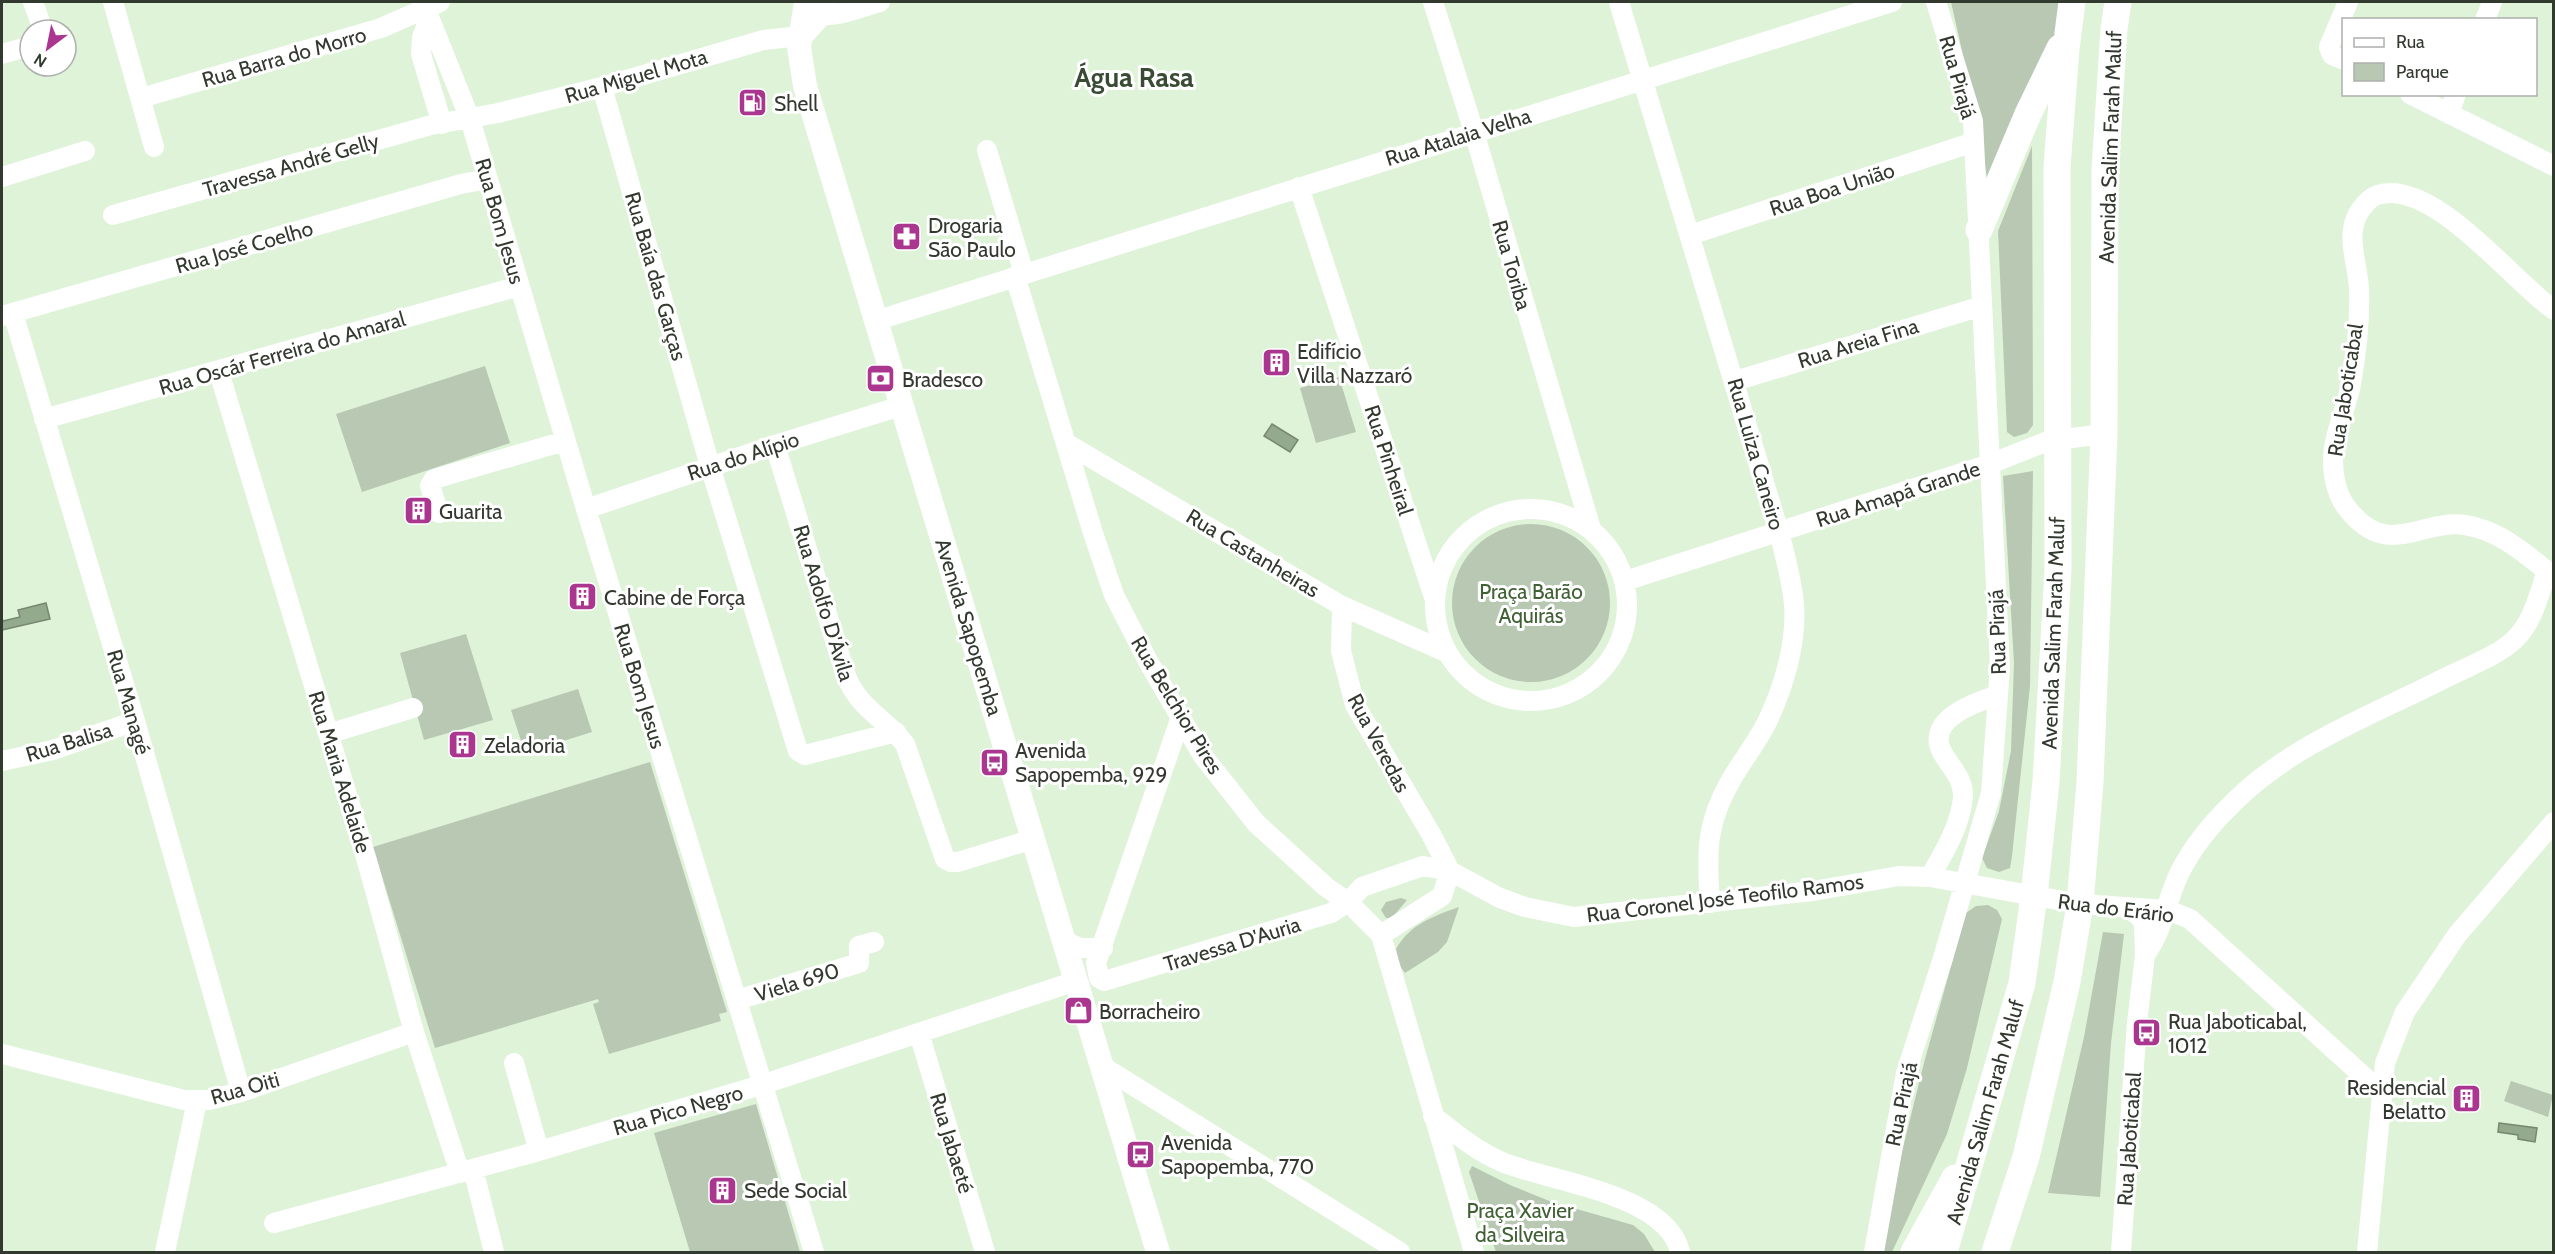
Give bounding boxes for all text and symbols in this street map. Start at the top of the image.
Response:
north arrow [18,18,78,78]
legend [2342,18,2537,96]
street label: Rua Barra do Morro [199,22,369,92]
street label: Avenida Salim Farah Maluf [2093,30,2127,264]
text: Rua [2396,31,2425,53]
street label: Rua Pirajá [1933,32,1982,122]
street label: Rua Miguel Mota [562,44,710,108]
text: N [30,49,50,71]
district label: Água Rasa [1074,61,1194,94]
text: Parque [2396,61,2449,83]
fuel station icon: Shell [737,87,769,119]
place label: Shell [774,91,818,116]
street label: Rua Atalaia Velha [1382,103,1534,171]
street label: Travessa André Gelly [200,128,382,202]
street label: Rua Bom Jesus [470,155,530,287]
street label: Rua Boa União [1766,157,1898,221]
street label: Rua Baía das Garças [620,189,692,363]
place label: Drogaria São Paulo [928,213,1016,262]
street label: Rua José Coelho [172,215,316,279]
street label: Rua Toriba [1487,217,1537,313]
pharmacy icon: Drogaria São Paulo [891,221,923,253]
street label: Rua Oscár Ferreira do Amaral [156,306,408,400]
street label: Rua Areia Fina [1795,313,1921,373]
street label: Rua Jaboticabal [2322,322,2368,458]
place label: Edifício Villa Nazzaró [1297,339,1412,388]
building icon: Edifício Villa Nazzaró [1260,347,1292,379]
bank icon: Bradesco [865,363,897,395]
place label: Bradesco [902,367,983,392]
street label: Rua Luiza Caneiro [1722,375,1790,533]
street label: Rua Pinheiral [1359,402,1419,518]
street label: Rua do Alípio [684,426,802,486]
street label: Rua Amapá Grande [1813,456,1983,532]
building icon: Guarita [402,495,434,527]
place label: Guarita [439,499,502,524]
street label: Rua Castanheiras [1182,503,1324,603]
street label: Avenida Salim Farah Maluf [2036,516,2070,750]
street label: Rua Adolfo D'Ávila [788,522,860,684]
street label: Avenida Sapopemba [930,535,1008,719]
park label: Praça Barão Aquirás [1479,579,1583,628]
building icon: Cabine de Força [567,581,599,613]
place label: Cabine de Força [604,585,745,610]
street label: Rua Pirajá [1983,589,2012,675]
street label: Rua Bom Jesus [609,620,671,752]
street label: Rua Belchior Pires [1126,631,1228,779]
street label: Rua Managé [102,647,156,758]
street label: Rua Maria Adelaide [303,688,377,856]
street label: Rua Veredas [1343,689,1416,797]
street label: Rua Balisa [23,717,115,767]
building icon: Zeladoria [447,729,479,761]
place label: Zeladoria [484,733,565,758]
place label: Avenida Sapopemba, 929 [1015,738,1167,787]
bus stop icon: Avenida Sapopemba, 929 [978,746,1010,778]
street label: Rua Coronel José Teofilo Ramos [1585,869,1865,927]
street label: Rua do Erário [2057,888,2175,928]
street label: Travessa D'Auria [1161,911,1303,977]
street label: Viela 690 [752,957,842,1007]
shop icon: Borracheiro [1062,995,1094,1027]
street label: Avenida Salim Farah Maluf [1941,996,2029,1227]
place label: Borracheiro [1099,999,1200,1024]
place label: Rua Jaboticabal, 1012 [2168,1009,2307,1058]
bus stop icon: Rua Jaboticabal, 1012 [2131,1017,2163,1049]
street label: Rua Pirajá [1880,1060,1923,1149]
street label: Rua Oiti [208,1066,282,1110]
street label: Rua Jaboticabal [2112,1071,2146,1207]
place label: Residencial Belatto [2347,1075,2446,1124]
street label: Rua Pico Negro [610,1080,746,1140]
building icon: Residencial Belatto [2451,1083,2483,1115]
street label: Rua Jabaeté [925,1090,979,1196]
place label: Avenida Sapopemba, 770 [1161,1130,1314,1179]
bus stop icon: Avenida Sapopemba, 770 [1124,1138,1156,1170]
building icon: Sede Social [707,1174,739,1206]
place label: Sede Social [744,1178,847,1203]
park label: Praça Xavier da Silveira [1466,1198,1574,1247]

